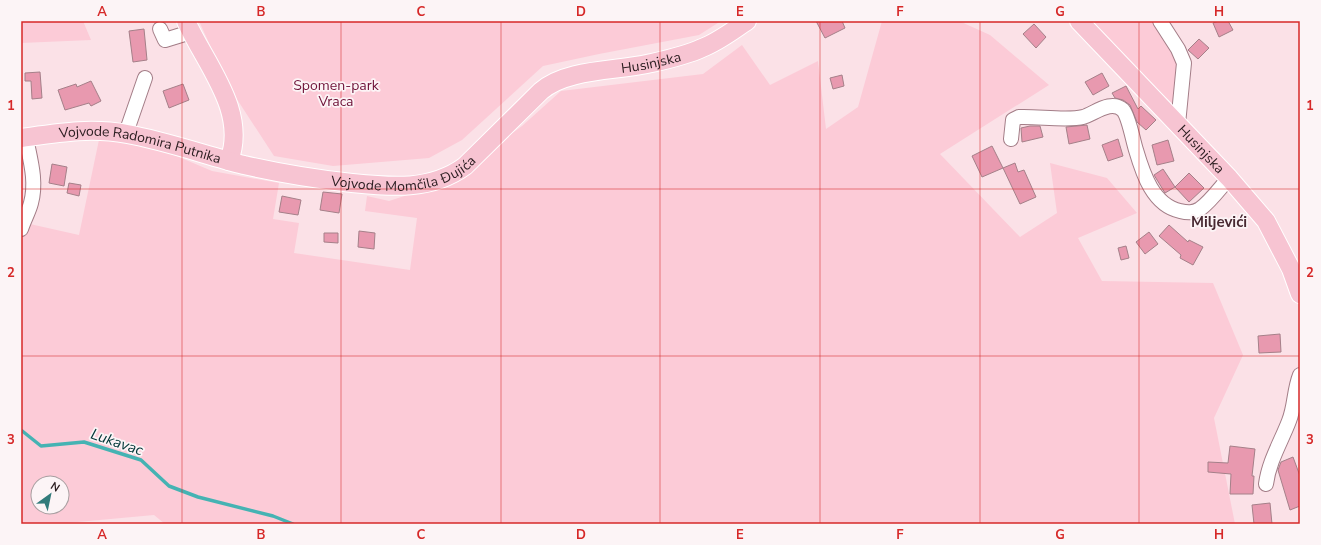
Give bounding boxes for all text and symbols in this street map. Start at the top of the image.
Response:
text: A [97,3,107,21]
text: B [257,3,266,21]
text: C [417,3,426,21]
text: D [576,3,586,21]
text: E [736,3,744,21]
text: F [896,3,904,21]
text: G [1055,3,1065,21]
text: H [1214,3,1224,21]
street label: Husinjska [620,47,683,77]
park label: Spomen-park Vraca [293,76,380,111]
text: 1 [7,97,15,115]
text: 1 [1306,97,1314,115]
street label: Husinjska [1173,120,1229,178]
street label: Vojvode Radomira Putnika [57,121,223,168]
street label: Vojvode Momčila Đujića [329,151,480,196]
district label: Miljevići [1191,212,1247,232]
text: 2 [7,264,15,282]
text: 2 [1306,264,1314,282]
water label: Lukavac [88,424,146,460]
text: 3 [7,431,15,449]
text: 3 [1306,431,1314,449]
north arrow [30,475,70,515]
text: N [48,479,63,496]
text: A [97,526,107,544]
text: B [257,526,266,544]
text: C [417,526,426,544]
text: D [576,526,586,544]
text: E [736,526,744,544]
text: F [896,526,904,544]
text: G [1055,526,1065,544]
text: H [1214,526,1224,544]

